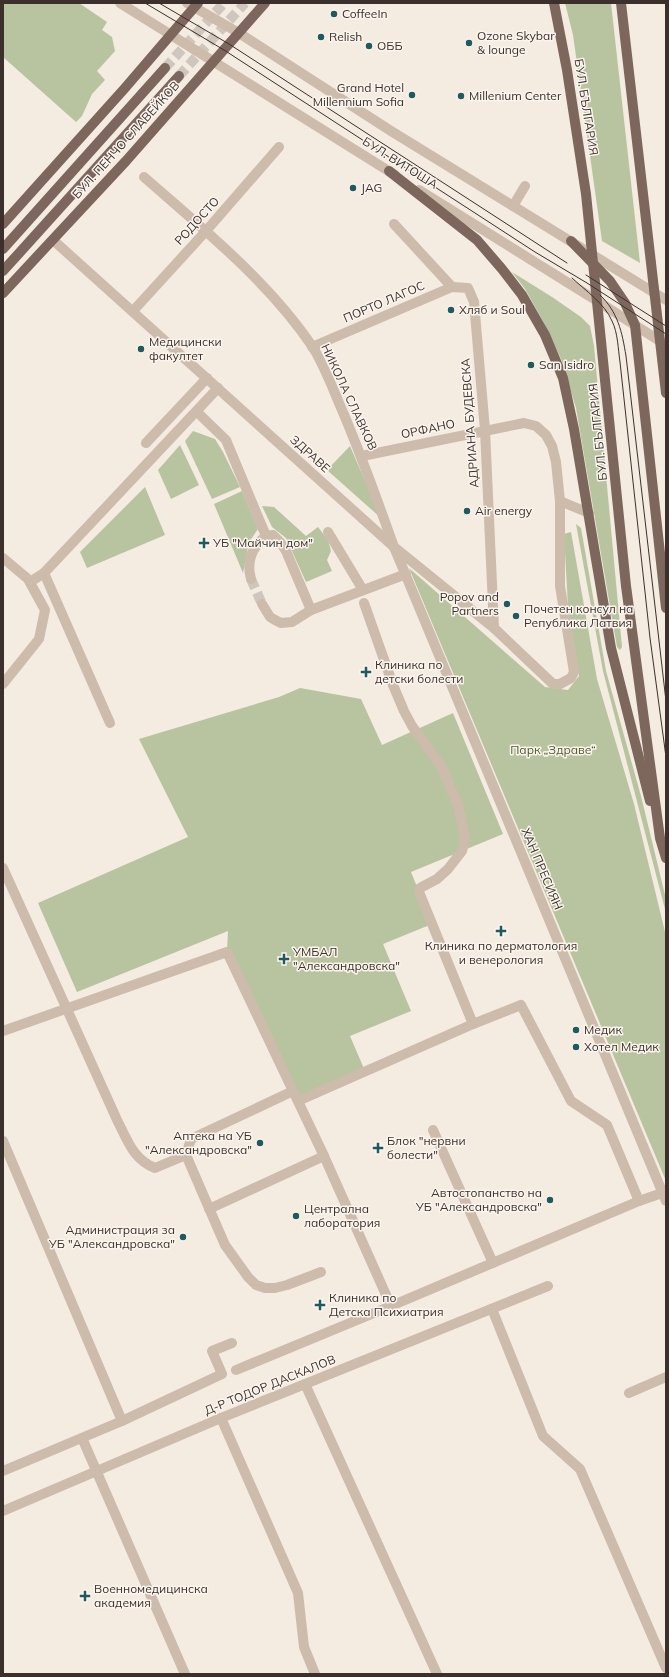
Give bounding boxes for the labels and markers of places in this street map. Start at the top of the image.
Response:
place label: CoffeeIn [342,6,388,21]
marker: CoffeeIn [329,9,339,19]
place label: Ozone Skybar & lounge [477,28,555,57]
place label: Relish [329,29,362,44]
marker: Relish [316,32,326,42]
place label: ОББ [377,38,403,53]
marker: Ozone Skybar & lounge [464,38,474,48]
marker: ОББ [364,41,374,51]
place label: Grand Hotel Millennium Sofia [313,80,404,109]
place label: Millenium Center [469,88,562,103]
marker: Grand Hotel Millennium Sofia [407,90,417,100]
marker: Millenium Center [456,91,466,101]
place label: JAG [361,180,382,195]
marker: JAG [348,183,358,193]
place label: Хляб и Soul [459,302,525,317]
marker: Хляб и Soul [446,305,456,315]
place label: Медицински факултет [149,334,222,363]
marker: Медицински факултет [136,344,146,354]
place label: San Isidro [539,357,594,372]
marker: San Isidro [526,360,536,370]
place label: Air energy [475,503,533,518]
marker: Air energy [462,506,472,516]
place label: УБ "Майчин дом" [212,535,313,550]
marker: УБ "Майчин дом" [198,537,210,549]
place label: Popov and Partners [440,589,499,618]
marker: Popov and Partners [502,599,512,609]
place label: Почетен консул на Република Латвия [524,601,633,630]
marker: Почетен консул на Република Латвия [511,611,521,621]
place label: Клиника по детски болести [375,657,463,686]
marker: Клиника по детски болести [360,666,372,678]
marker: Клиника по дерматология и венерология [495,925,507,937]
place label: Клиника по дерматология и венерология [425,938,577,967]
place label: УМБАЛ "Александровска" [292,944,400,973]
marker: УМБАЛ "Александровска" [278,953,290,965]
place label: Медик [584,1022,622,1037]
marker: Медик [571,1025,581,1035]
place label: Хотел Медик [584,1039,659,1054]
marker: Хотел Медик [571,1042,581,1052]
place label: Аптека на УБ "Александровска" [145,1128,252,1157]
place label: Блок "нервни болести" [387,1133,466,1162]
marker: Аптека на УБ "Александровска" [255,1138,265,1148]
marker: Блок "нервни болести" [372,1142,384,1154]
place label: Автостопанство на УБ "Александровска" [415,1185,542,1214]
marker: Автостопанство на УБ "Александровска" [545,1195,555,1205]
place label: Централна лаборатория [304,1201,380,1230]
marker: Централна лаборатория [291,1211,301,1221]
place label: Администрация за УБ "Александровска" [48,1222,175,1251]
marker: Администрация за УБ "Александровска" [178,1232,188,1242]
place label: Клиника по Детска Психиатрия [329,1290,444,1319]
marker: Клиника по Детска Психиатрия [314,1299,326,1311]
place label: Военномедицинска академия [94,1581,208,1610]
marker: Военномедицинска академия [79,1590,91,1602]

